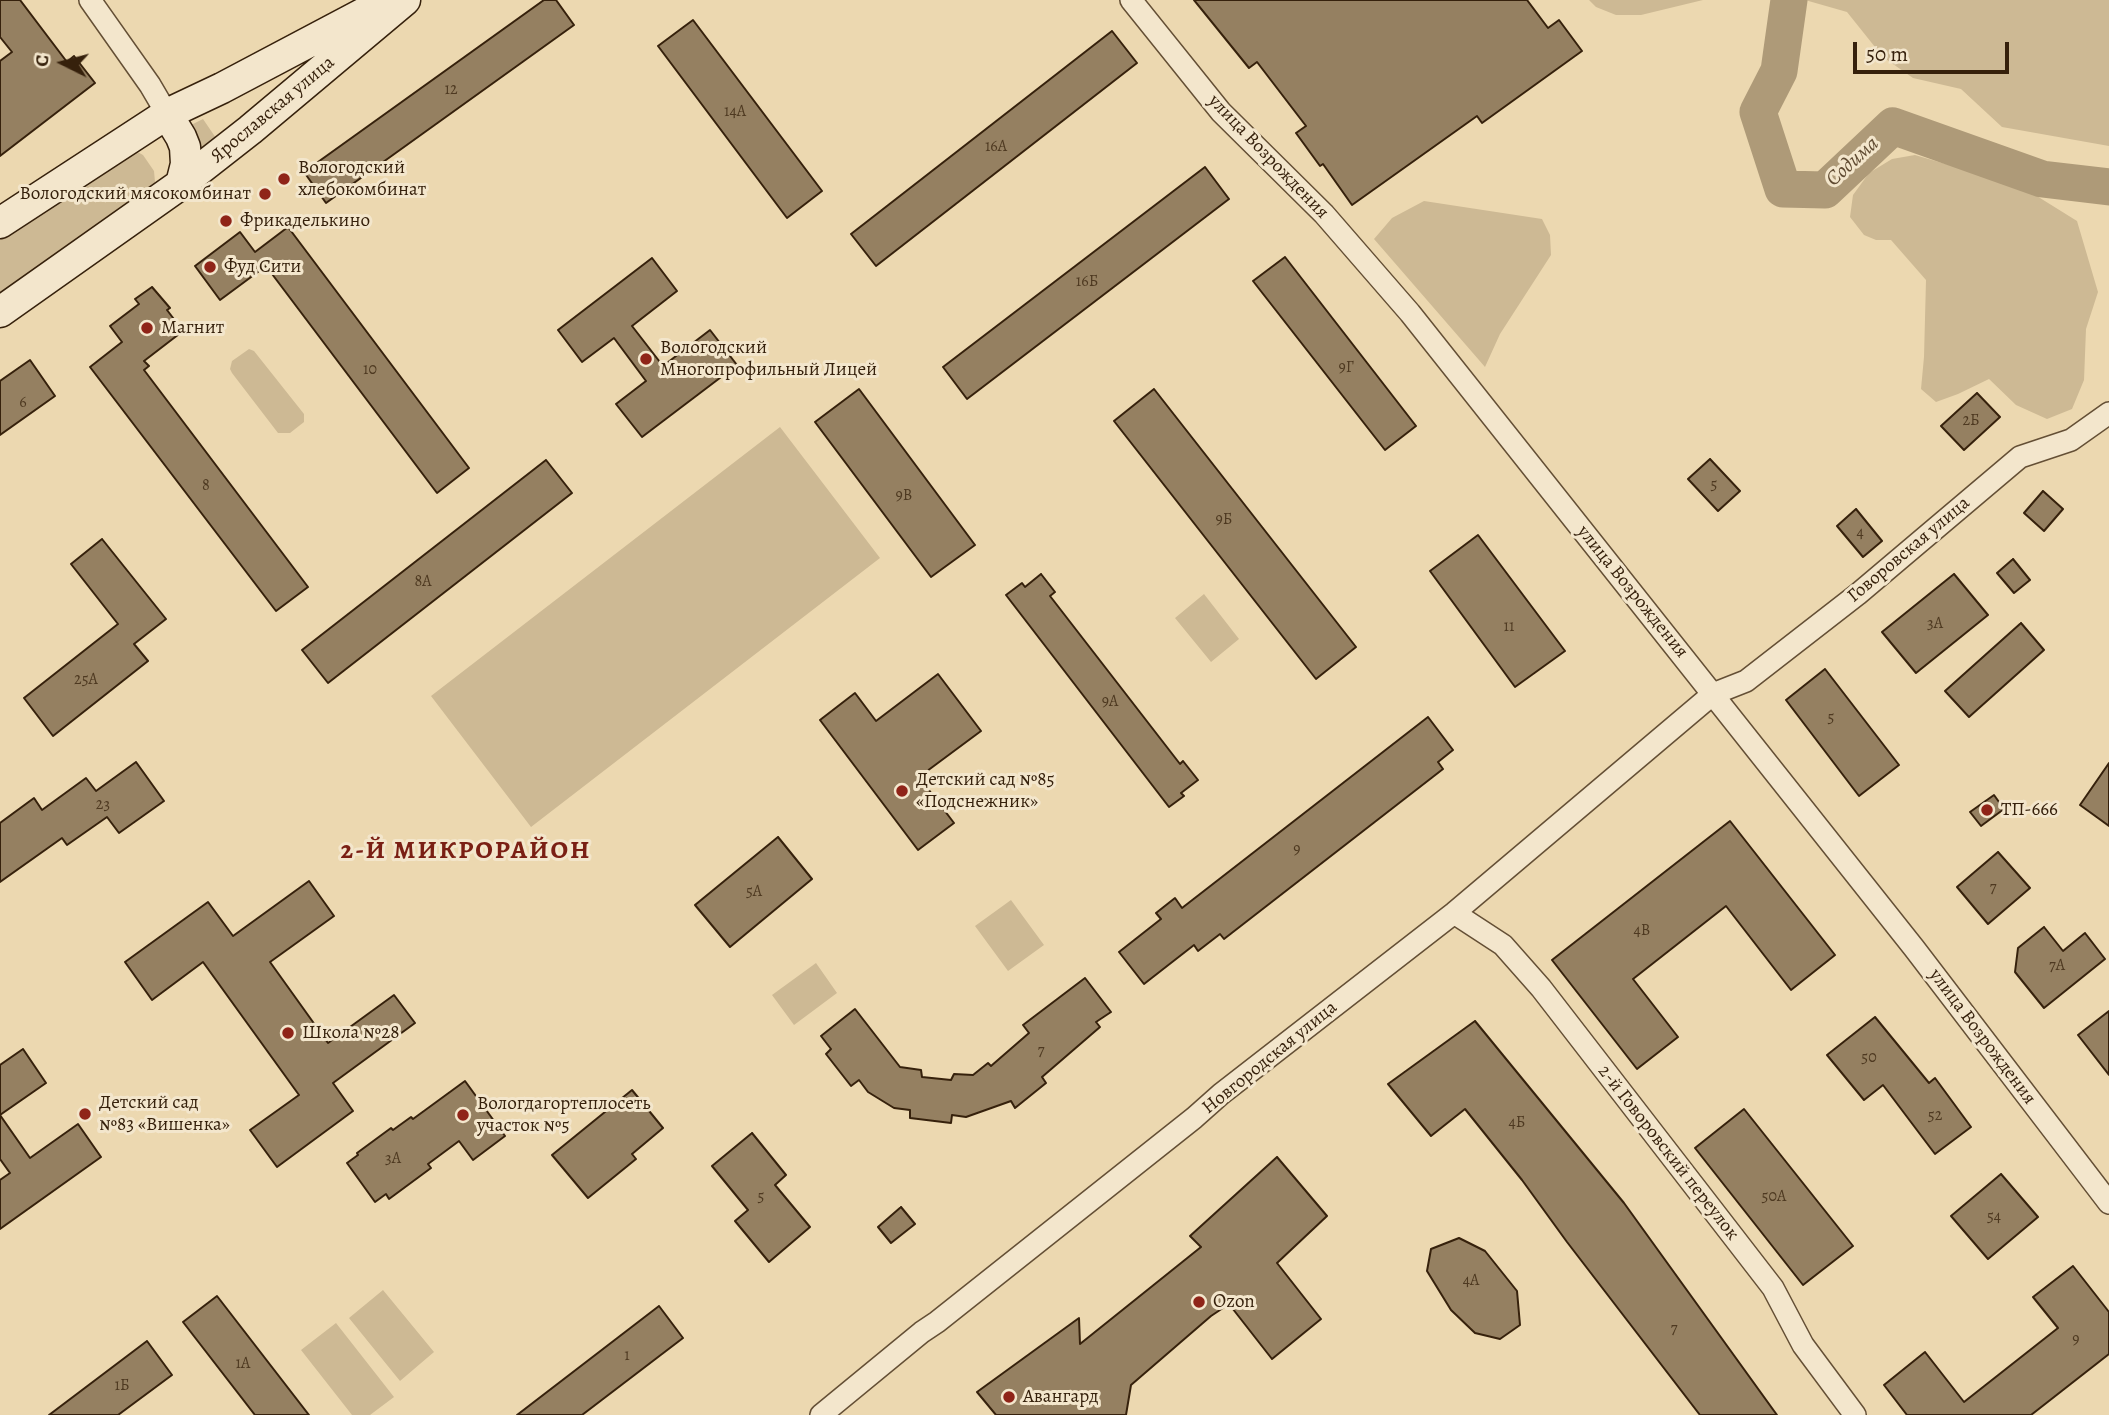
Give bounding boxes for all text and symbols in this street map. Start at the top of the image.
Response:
north arrow [28,28,98,98]
scale bar [1857,28,2013,72]
text: 50 m [1866,40,1908,68]
street label: Ярославская улица [206,52,340,168]
text: С [29,54,56,68]
house number: 12 [444,80,458,100]
street label: улица Возрождения [1203,90,1333,224]
house number: 14А [724,102,746,122]
water label: Содима [1821,132,1885,192]
house number: 16А [985,137,1007,157]
place label: Вологодский хлебокомбинат [298,157,426,201]
marker: Вологодский хлебокомбинат [276,171,292,187]
place label: Вологодский мясокомбинат [20,183,251,205]
marker: Вологодский мясокомбинат [257,186,273,202]
place label: Фрикаделькино [240,210,370,232]
marker: Фрикаделькино [218,213,234,229]
place label: Фуд Сити [224,256,301,278]
marker: Фуд Сити [202,259,218,275]
house number: 16Б [1076,272,1098,292]
place label: Магнит [161,317,224,339]
marker: Магнит [139,320,155,336]
place label: Вологодский Многопрофильный Лицей [660,337,877,381]
marker: Вологодский Многопрофильный Лицей [638,351,654,367]
house number: 9Г [1338,358,1354,378]
house number: 10 [363,360,377,380]
house number: 6 [19,393,27,413]
house number: 2Б [1962,411,1980,431]
house number: 5 [1711,475,1717,495]
house number: 8 [202,476,210,496]
house number: 9В [896,486,912,506]
street label: Говоровская улица [1843,492,1975,608]
house number: 9Б [1216,510,1232,530]
street label: улица Возрождения [1572,521,1692,663]
house number: 4 [1856,523,1864,543]
house number: 8А [414,572,432,592]
house number: 3А [1927,614,1943,634]
house number: 11 [1504,617,1514,637]
house number: 25А [74,670,98,690]
house number: 9А [1102,692,1118,712]
house number: 5 [1828,708,1834,728]
place label: Детский сад №85 «Подснежник» [916,769,1055,813]
marker: Детский сад №85 «Подснежник» [894,783,910,799]
house number: 23 [96,795,110,815]
place label: ТП-666 [2001,799,2058,821]
marker: ТП-666 [1979,802,1995,818]
district label: 2-Й МИКРОРАЙОН [342,836,590,868]
house number: 9 [1293,840,1301,860]
house number: 7 [1990,878,1996,898]
house number: 5А [746,882,762,902]
house number: 4В [1634,921,1650,941]
house number: 7А [2049,956,2065,976]
street label: улица Возрождения [1924,965,2040,1109]
street label: Новгородская улица [1198,997,1342,1119]
place label: Школа №28 [302,1022,399,1044]
marker: Школа №28 [280,1025,296,1041]
house number: 7 [1038,1041,1044,1061]
house number: 50 [1861,1048,1877,1068]
street label: 2-й Говоровский переулок [1593,1061,1743,1245]
place label: Детский сад №83 «Вишенка» [99,1092,230,1136]
place label: Вологдагортеплосеть участок №5 [477,1093,651,1137]
marker: Детский сад №83 «Вишенка» [77,1106,93,1122]
house number: 52 [1928,1106,1942,1126]
marker: Вологдагортеплосеть участок №5 [455,1107,471,1123]
house number: 4Б [1509,1113,1525,1133]
house number: 3А [385,1149,401,1169]
house number: 5 [758,1187,764,1207]
house number: 50А [1762,1187,1786,1207]
house number: 54 [1987,1207,2001,1227]
house number: 4А [1463,1271,1479,1291]
place label: Ozon [1213,1291,1255,1313]
marker: Ozon [1191,1294,1207,1310]
house number: 7 [1671,1319,1677,1339]
house number: 9 [2072,1330,2080,1350]
house number: 1 [624,1346,630,1366]
house number: 1А [236,1354,250,1374]
house number: 1Б [114,1376,130,1396]
place label: Авангард [1023,1386,1099,1408]
marker: Авангард [1001,1389,1017,1405]

